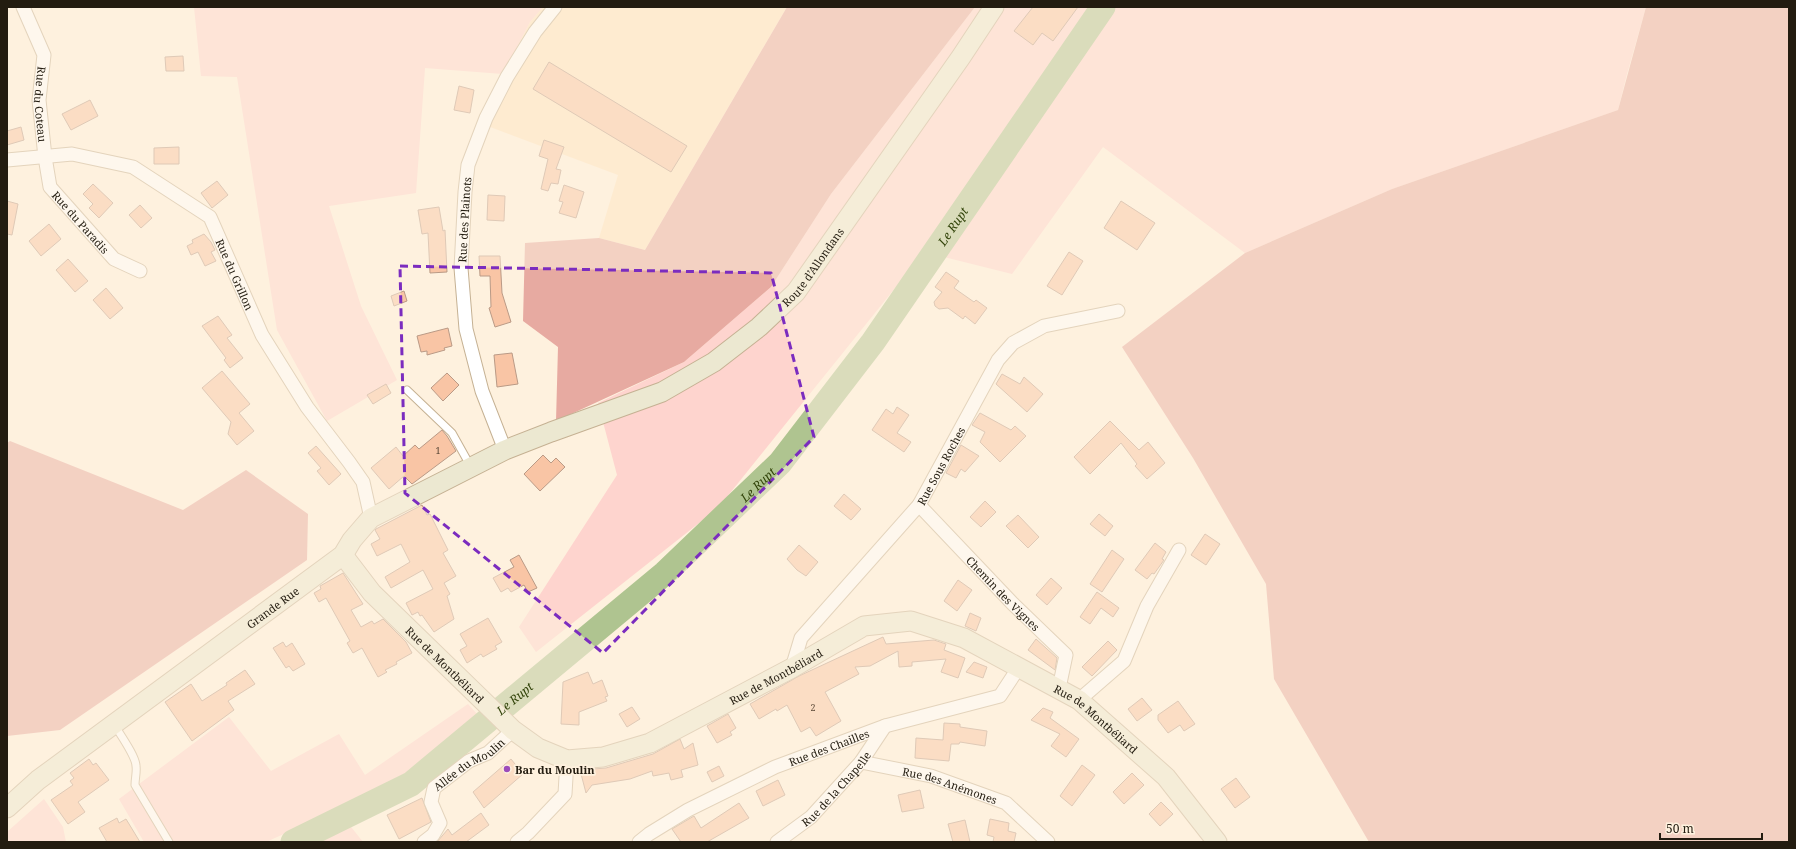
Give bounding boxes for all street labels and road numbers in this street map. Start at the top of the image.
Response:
street label: Rue du Coteau [31,66,51,143]
street label: Rue des Plainots [454,176,474,263]
street label: Rue du Paradis [49,187,113,256]
street label: Route d’Allondans [778,224,847,309]
street label: Rue du Grillon [213,236,258,312]
street label: Rue Sous Roches [913,424,968,507]
street label: Chemin des Vignes [964,552,1043,634]
street label: Grande Rue [243,583,302,631]
street label: Rue de Montbéliard [403,623,488,706]
street label: Rue de Montbéliard [726,644,825,707]
street label: Rue de Montbéliard [1051,680,1142,757]
street label: Rue des Chailles [786,725,871,769]
street label: Allée du Moulin [430,734,507,794]
street label: Rue de la Chapelle [798,748,874,829]
street label: Rue des Anémones [901,763,1000,807]

